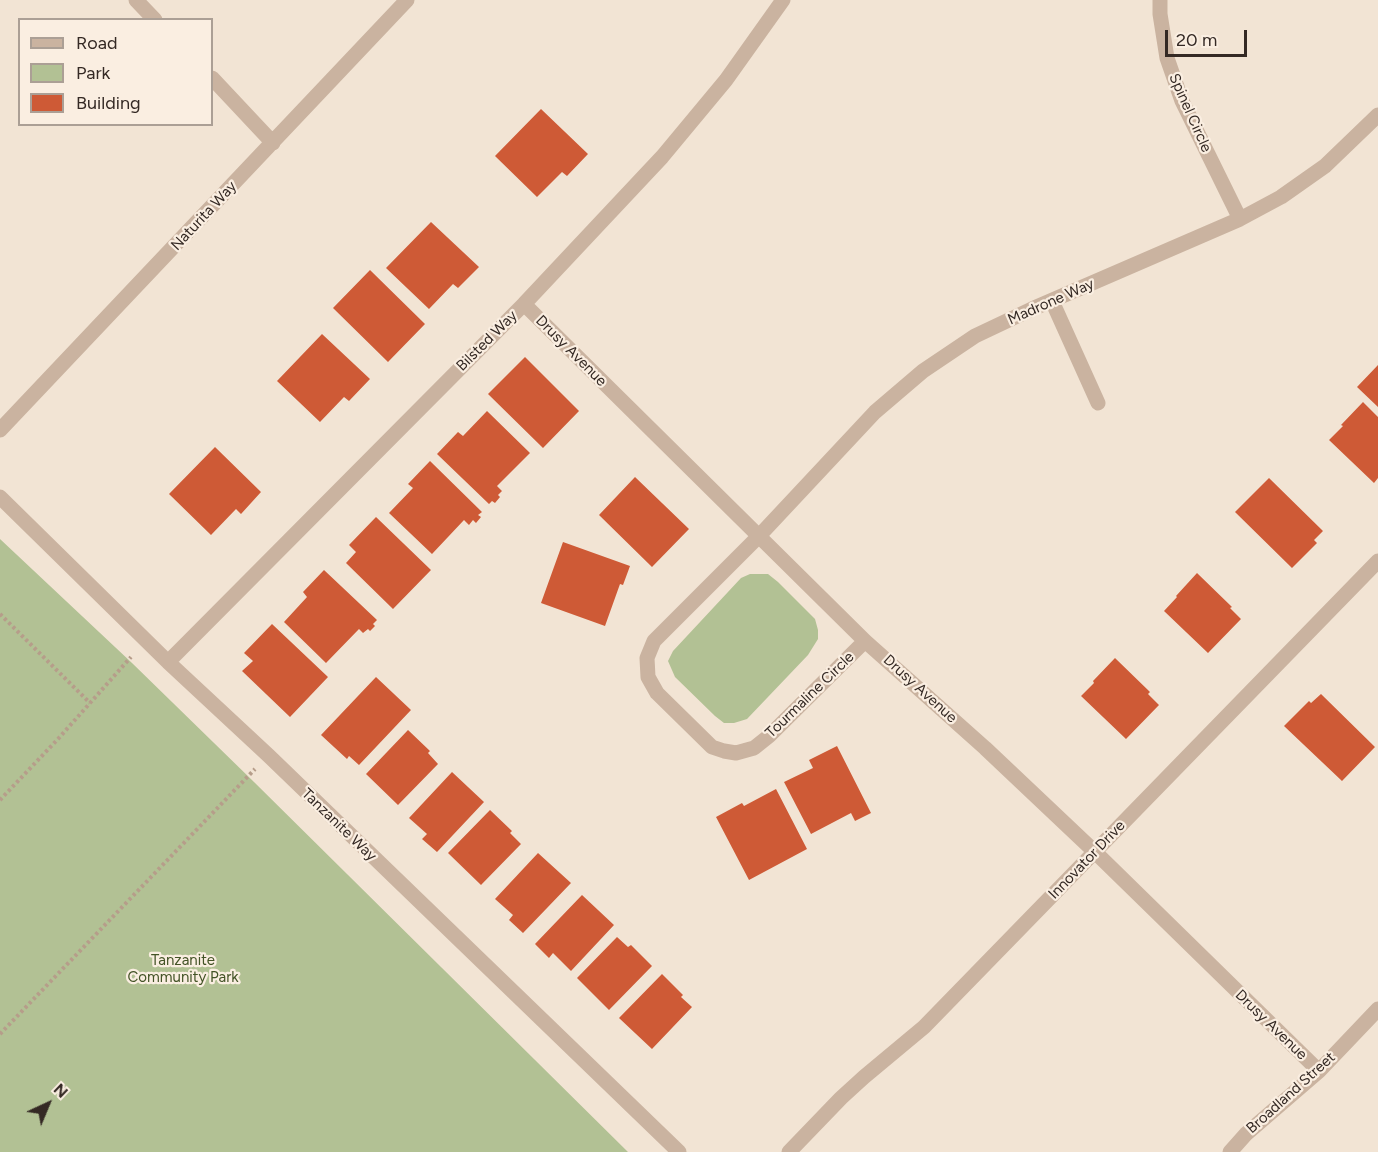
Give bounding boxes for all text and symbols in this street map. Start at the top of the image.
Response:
legend [18,18,213,126]
scale bar [1168,18,1250,56]
text: 20 m [1176,29,1217,51]
text: Road [76,32,117,54]
text: Park [76,62,110,84]
street label: Spinel Circle [1165,71,1215,155]
text: Building [76,92,141,114]
street label: Naturita Way [167,178,241,254]
street label: Madrone Way [1005,275,1097,329]
street label: Bilsted Way [453,307,521,375]
street label: Drusy Avenue [532,312,610,390]
street label: Tourmaline Circle [762,648,858,742]
street label: Drusy Avenue [879,651,961,727]
street label: Tanzanite Way [298,785,380,865]
street label: Innovator Drive [1045,817,1129,903]
park label: Tanzanite Community Park [127,952,239,987]
street label: Drusy Avenue [1231,986,1311,1064]
street label: Broadland Street [1243,1048,1339,1138]
north arrow [18,1074,78,1134]
text: N [50,1080,72,1102]

